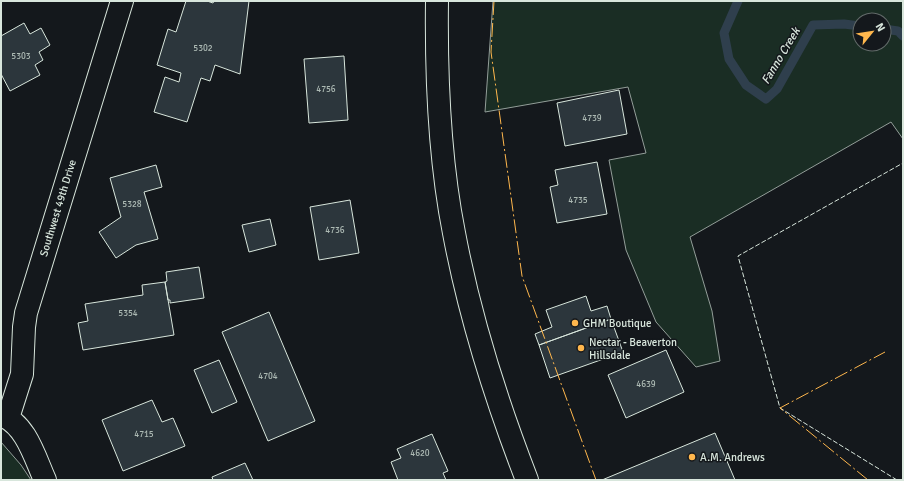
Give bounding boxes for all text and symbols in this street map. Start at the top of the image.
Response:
north arrow [852,12,892,52]
text: N [873,21,888,34]
water label: Fanno Creek [758,24,804,87]
house number: 5302 [193,43,213,54]
house number: 5303 [11,51,31,62]
house number: 4756 [316,84,336,95]
house number: 4739 [582,113,602,124]
street label: Southwest 49th Drive [37,158,79,258]
house number: 4735 [568,195,588,206]
house number: 5328 [122,199,142,210]
house number: 4736 [325,225,345,236]
house number: 5354 [118,308,138,319]
place label: GHM Boutique [583,317,651,330]
marker: GHM Boutique [570,318,580,328]
place label: Nectar - Beaverton Hillsdale [589,336,677,362]
marker: Nectar - Beaverton Hillsdale [576,343,586,353]
house number: 4704 [258,371,278,382]
house number: 4639 [636,379,656,390]
house number: 4715 [134,429,154,440]
house number: 4620 [410,448,430,459]
place label: A.M. Andrews [700,451,765,464]
marker: A.M. Andrews [687,452,697,462]

